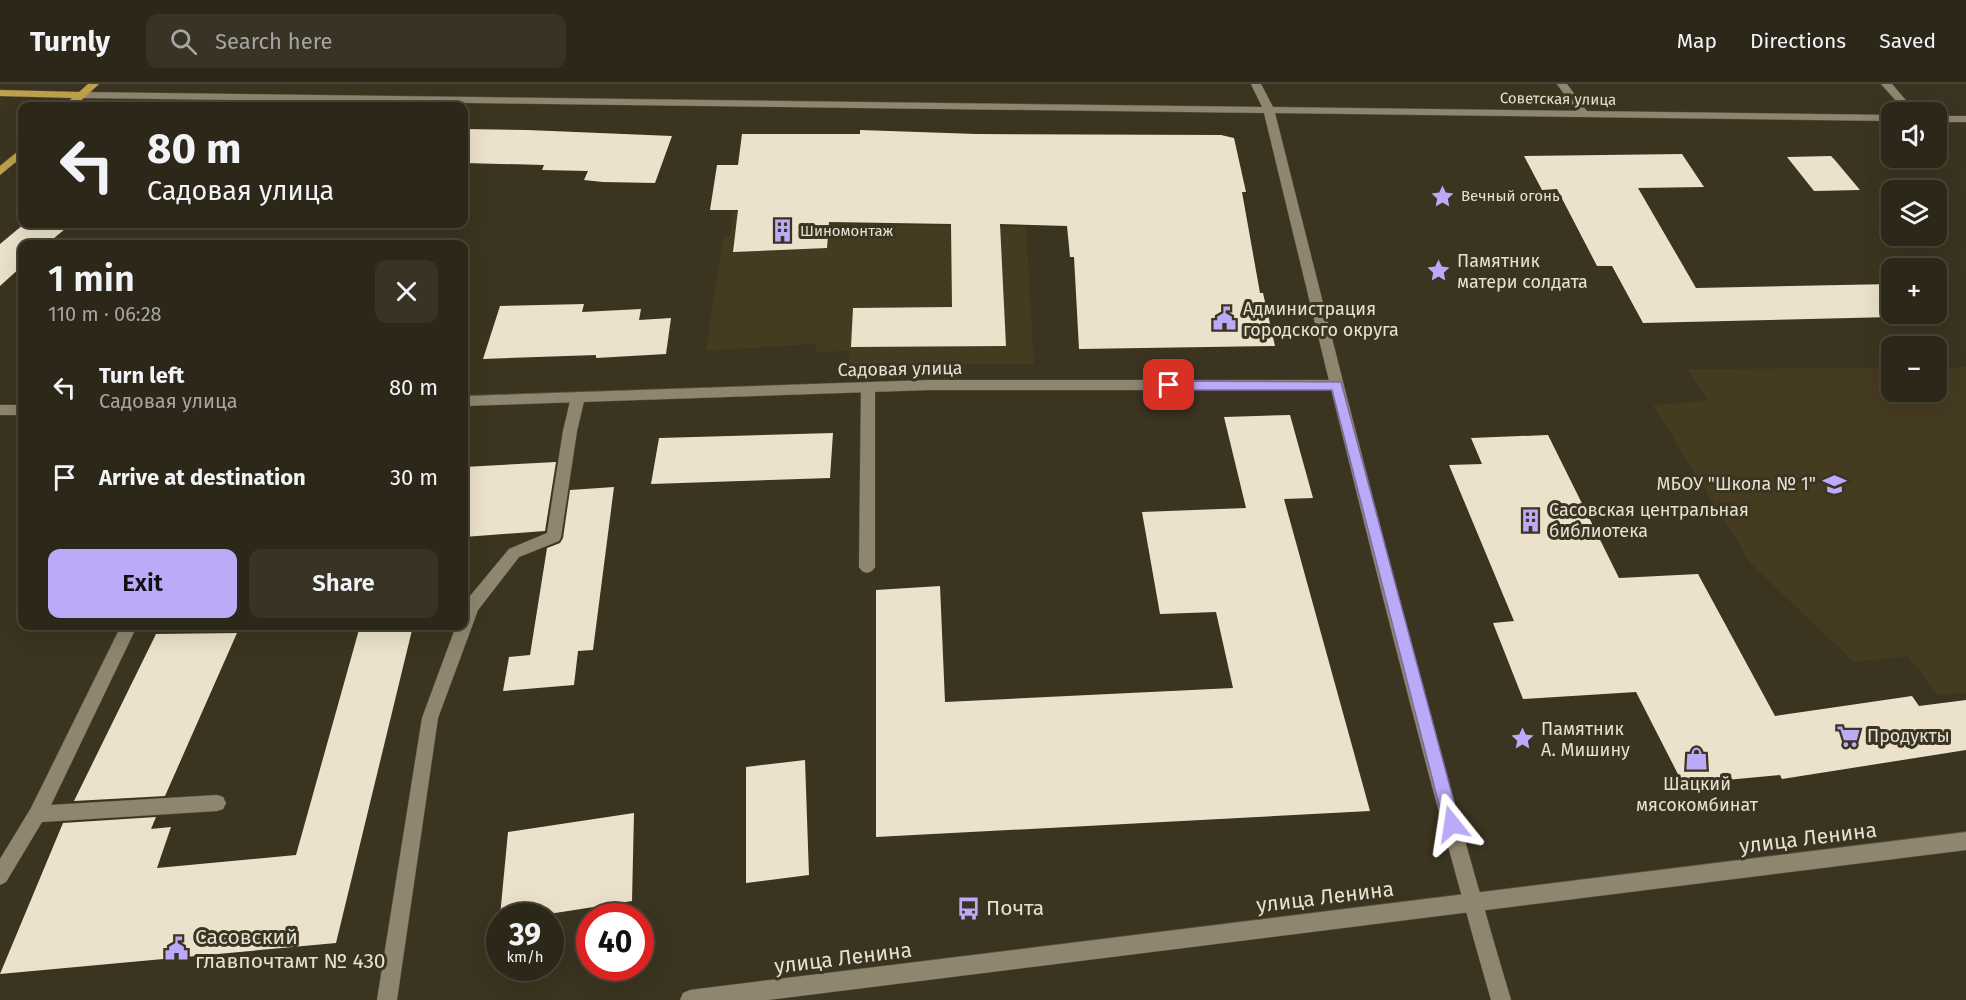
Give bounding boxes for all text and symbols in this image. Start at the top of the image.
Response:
search box [146,14,566,68]
text: Turnly [30,25,110,58]
icon: search [167,25,200,58]
text: Search here [215,28,332,55]
text: Map [1677,28,1717,54]
text: Directions [1750,28,1846,54]
text: Saved [1879,28,1936,54]
street label: Советская улица [1500,89,1616,109]
map controls [1881,102,1947,402]
button: sound [1881,102,1947,168]
text: 80 m [147,124,241,174]
icon: left [48,126,126,204]
text: Садовая улица [147,175,334,207]
button: layers [1881,180,1947,246]
place icon: Вечный огонь [1430,183,1456,209]
place label: Вечный огонь [1461,187,1560,205]
building icon: Шиномонтаж [769,218,795,244]
place label: Шиномонтаж [800,222,894,240]
place label: Памятник матери солдата [1457,250,1588,293]
text: 1 min [48,257,135,301]
place icon: Памятник матери солдата [1426,258,1452,284]
button: + [1881,258,1947,324]
button: close [375,260,438,323]
place label: Администрация городского округа [1243,298,1399,341]
text: 110 m · 06:28 [48,302,162,326]
public building icon: Администрация городского округа [1212,306,1238,332]
button: − [1881,336,1947,402]
street label: Садовая улица [837,357,963,381]
pin [1143,359,1194,410]
text: Turn left [99,362,184,389]
icon: arrive [1152,368,1185,401]
icon: left [48,371,81,404]
text: 80 m [389,374,438,401]
text: Садовая улица [99,389,238,413]
icon: arrive [48,461,81,494]
text: Arrive at destination [99,464,306,491]
text: 30 m [390,464,438,491]
school or university icon: МБОУ "Школа № 1" [1821,471,1847,497]
place label: МБОУ "Школа № 1" [1657,473,1816,495]
place label: Сасовская центральная библиотека [1549,499,1749,542]
building icon: Сасовская центральная библиотека [1518,507,1544,533]
button: Exit [48,549,237,618]
button: Share [249,549,438,618]
place label: Памятник А. Мишину [1541,718,1630,761]
supermarket icon: Продукты [1836,723,1862,749]
place label: Продукты [1867,725,1950,747]
place icon: Памятник А. Мишину [1510,726,1536,752]
shop icon: Шацкий мясокомбинат [1684,745,1710,771]
place label: Шацкий мясокомбинат [1636,773,1759,816]
position arrow [1420,792,1484,856]
street label: улица Ленина [1738,817,1878,859]
street label: улица Ленина [1255,876,1395,918]
bus stop icon: Почта [955,895,981,921]
place label: Почта [986,895,1044,921]
speed limit sign: 40 [576,903,654,981]
text: 39 [509,917,541,953]
place label: Сасовский главпочтамт № 430 [195,924,386,974]
public building icon: Сасовский главпочтамт № 430 [164,936,190,962]
street label: улица Ленина [773,937,913,979]
text: km/h [506,948,544,966]

